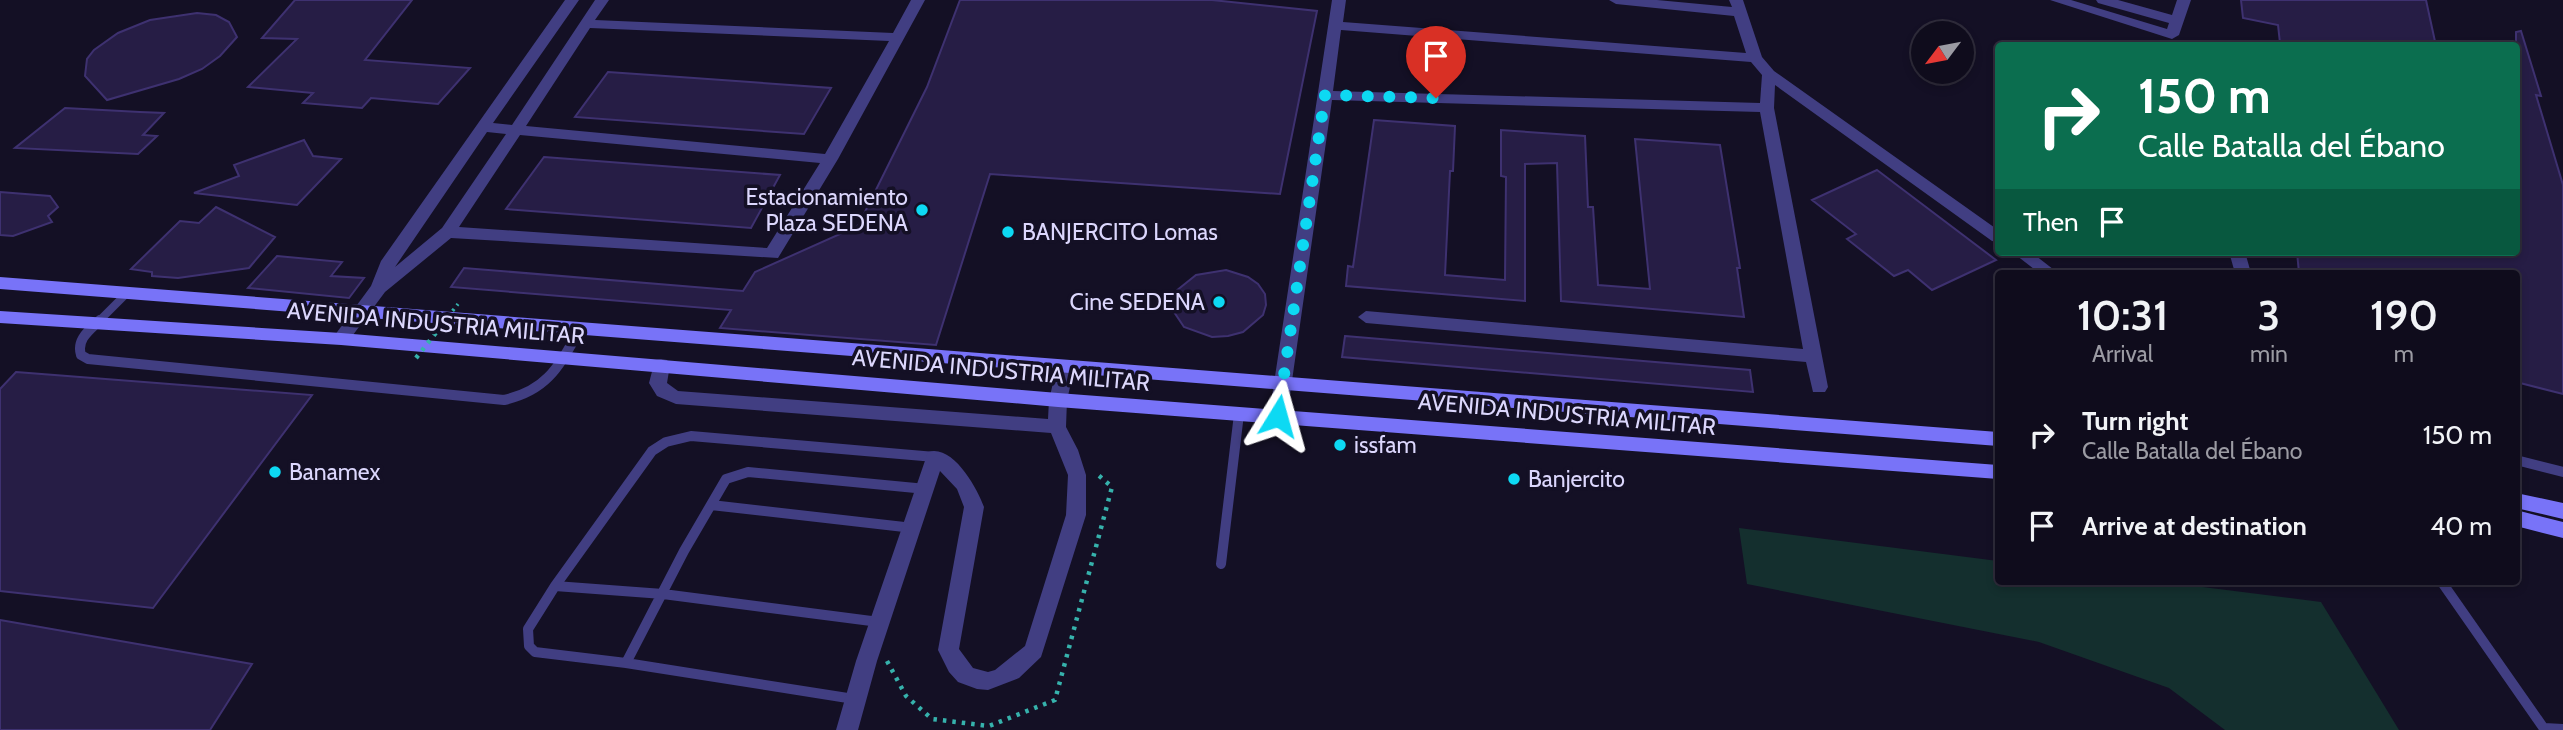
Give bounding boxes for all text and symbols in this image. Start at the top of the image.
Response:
north arrow [1911,21,1974,84]
map controls [1911,21,1974,84]
pin [1406,26,1466,98]
icon: arrive [1417,37,1455,75]
text: 150 m [2138,66,2271,125]
icon: right [2023,70,2114,161]
text: Calle Batalla del Ébano [2138,126,2445,165]
place label: Estacionamiento Plaza SEDENA [745,183,908,237]
marker: Estacionamiento Plaza SEDENA [914,202,930,218]
icon: arrive [2093,203,2131,241]
text: Then [2023,206,2079,238]
place label: BANJERCITO Lomas [1022,218,1218,246]
marker: BANJERCITO Lomas [1000,224,1016,240]
place label: Cine SEDENA [1069,288,1205,316]
text: 10:31 [2077,289,2168,341]
text: 3 [2258,289,2280,341]
text: 190 [2370,289,2438,341]
marker: Cine SEDENA [1211,294,1227,310]
street label: AVENIDA INDUSTRIA MILITAR [286,296,586,350]
text: Arrival [2092,340,2153,368]
text: min [2250,340,2288,368]
text: m [2394,340,2414,368]
street label: AVENIDA INDUSTRIA MILITAR [851,343,1151,397]
position arrow [1241,379,1315,453]
street label: AVENIDA INDUSTRIA MILITAR [1417,387,1717,441]
text: Turn right [2082,405,2188,437]
icon: right [2023,416,2061,454]
text: 150 m [2423,419,2492,451]
place label: issfam [1354,431,1417,459]
marker: issfam [1332,437,1348,453]
text: Calle Batalla del Ébano [2082,437,2303,465]
place label: Banamex [289,458,380,486]
marker: Banamex [267,464,283,480]
place label: Banjercito [1528,465,1625,493]
marker: Banjercito [1506,471,1522,487]
icon: arrive [2023,507,2061,545]
text: Arrive at destination [2082,510,2307,542]
text: 40 m [2430,510,2492,542]

